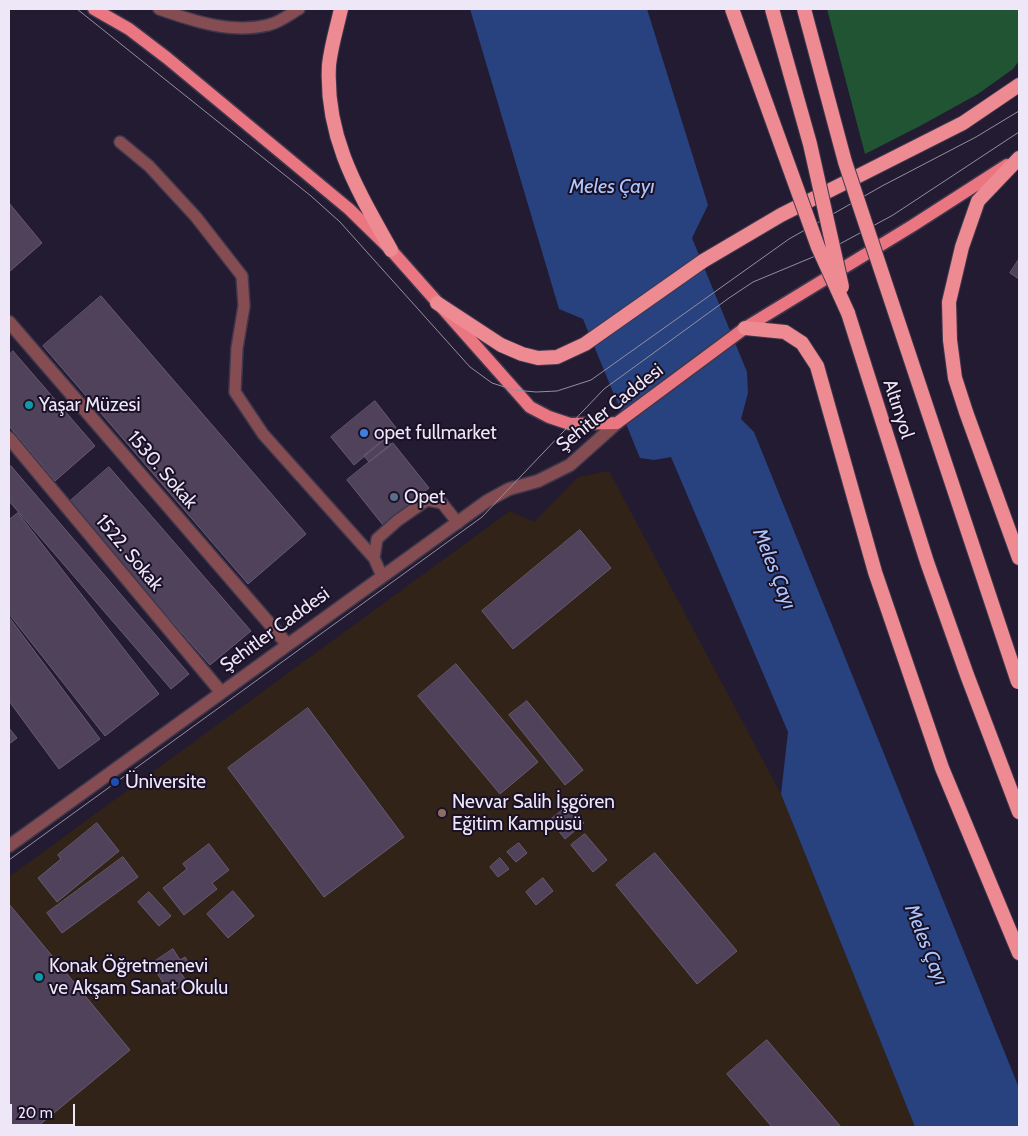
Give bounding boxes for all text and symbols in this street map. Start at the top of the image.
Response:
water label: Meles Çayı [570,175,654,199]
street label: Şehitler Caddesi [552,359,668,457]
street label: Altınyol [878,376,918,442]
place label: Yaşar Müzesi [39,394,140,416]
marker: Yaşar Müzesi [23,399,35,411]
place label: opet fullmarket [374,422,497,444]
street label: 1530. Sokak [122,426,202,514]
marker: opet fullmarket [358,427,370,439]
place label: Opet [404,486,445,508]
marker: Opet [388,491,400,503]
street label: 1522. Sokak [91,510,167,596]
water label: Meles Çayı [747,525,801,613]
street label: Şehitler Caddesi [216,583,334,677]
place label: Üniversite [125,771,206,793]
marker: Üniversite [109,776,121,788]
place label: Nevvar Salih İşgören Eğitim Kampüsü [452,791,615,835]
marker: Nevvar Salih İşgören Eğitim Kampüsü [436,807,448,819]
water label: Meles Çayı [899,901,953,989]
place label: Konak Öğretmenevi ve Akşam Sanat Okulu [49,955,228,999]
marker: Konak Öğretmenevi ve Akşam Sanat Okulu [33,971,45,983]
scale bar [12,1094,78,1126]
text: 20 m [18,1104,53,1122]

